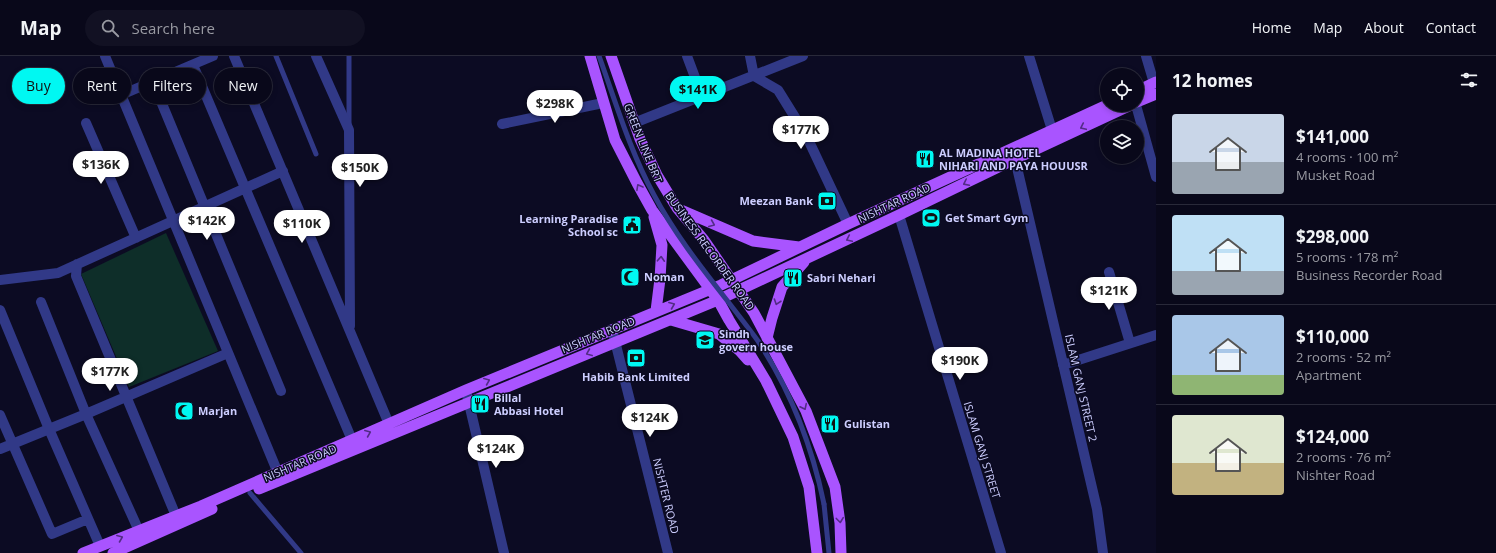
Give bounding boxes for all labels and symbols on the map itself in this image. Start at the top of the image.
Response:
pin: $141K [670,76,726,110]
pin: $298K [527,90,583,124]
street label: GREEN LINE BRT [621,101,666,185]
pin: $177K [773,116,829,150]
one-way arrow [1080,122,1088,130]
place label: AL MADINA HOTEL NIHARI AND PAYA HOUUSR [939,145,1089,173]
restaurant icon: AL MADINA HOTEL NIHARI AND PAYA HOUUSR [914,148,936,170]
pin: $136K [73,151,129,185]
pin: $150K [332,154,388,188]
one-way arrow [962,178,970,186]
street label: NISHTAR ROAD [855,179,933,226]
one-way arrow [636,183,643,191]
street label: BUSINESS RECORDER ROAD [662,189,758,313]
bank icon: Meezan Bank [816,190,838,212]
place label: Meezan Bank [739,193,813,208]
pin: $142K [179,207,235,241]
sports icon: Get Smart Gym [920,207,942,229]
pin: $110K [274,210,330,244]
place label: Get Smart Gym [945,210,1028,225]
place label: Learning Paradise School sc [519,211,618,239]
public building icon: Learning Paradise School sc [621,214,643,236]
one-way arrow [709,220,716,228]
one-way arrow [845,234,853,242]
one-way arrow [657,256,666,262]
mosque icon: Noman [619,266,641,288]
restaurant icon: Sabri Nehari [782,267,804,289]
place label: Noman [644,269,684,284]
place label: Sabri Nehari [807,270,876,285]
pin: $121K [1081,277,1137,311]
one-way arrow [774,298,782,305]
one-way arrow [669,301,676,309]
street label: NISHTAR ROAD [559,313,637,356]
place label: Sindh govern house [719,326,794,354]
school or university icon: Sindh govern house [694,329,716,351]
street label: ISLAM GANJ STREET 2 [1062,333,1101,443]
bank icon: Habib Bank Limited [625,347,647,369]
pin: $190K [932,347,988,381]
one-way arrow [585,348,593,356]
pin: $177K [82,358,138,392]
place label: Habib Bank Limited [582,369,690,384]
one-way arrow [484,378,491,386]
place label: Billal Abbasi Hotel [494,390,564,418]
restaurant icon: Billal Abbasi Hotel [469,393,491,415]
street label: ISLAM GANJ STREET [961,399,1004,500]
mosque icon: Marjan [173,400,195,422]
one-way arrow [799,402,806,410]
place label: Marjan [198,403,237,418]
pin: $124K [622,404,678,438]
restaurant icon: Gulistan [819,413,841,435]
place label: Gulistan [844,416,890,431]
one-way arrow [365,430,372,438]
pin: $124K [468,435,524,469]
street label: NISHTAR ROAD [261,440,339,485]
street label: NISHTER ROAD [650,456,683,535]
one-way arrow [835,517,844,523]
one-way arrow [116,535,123,543]

